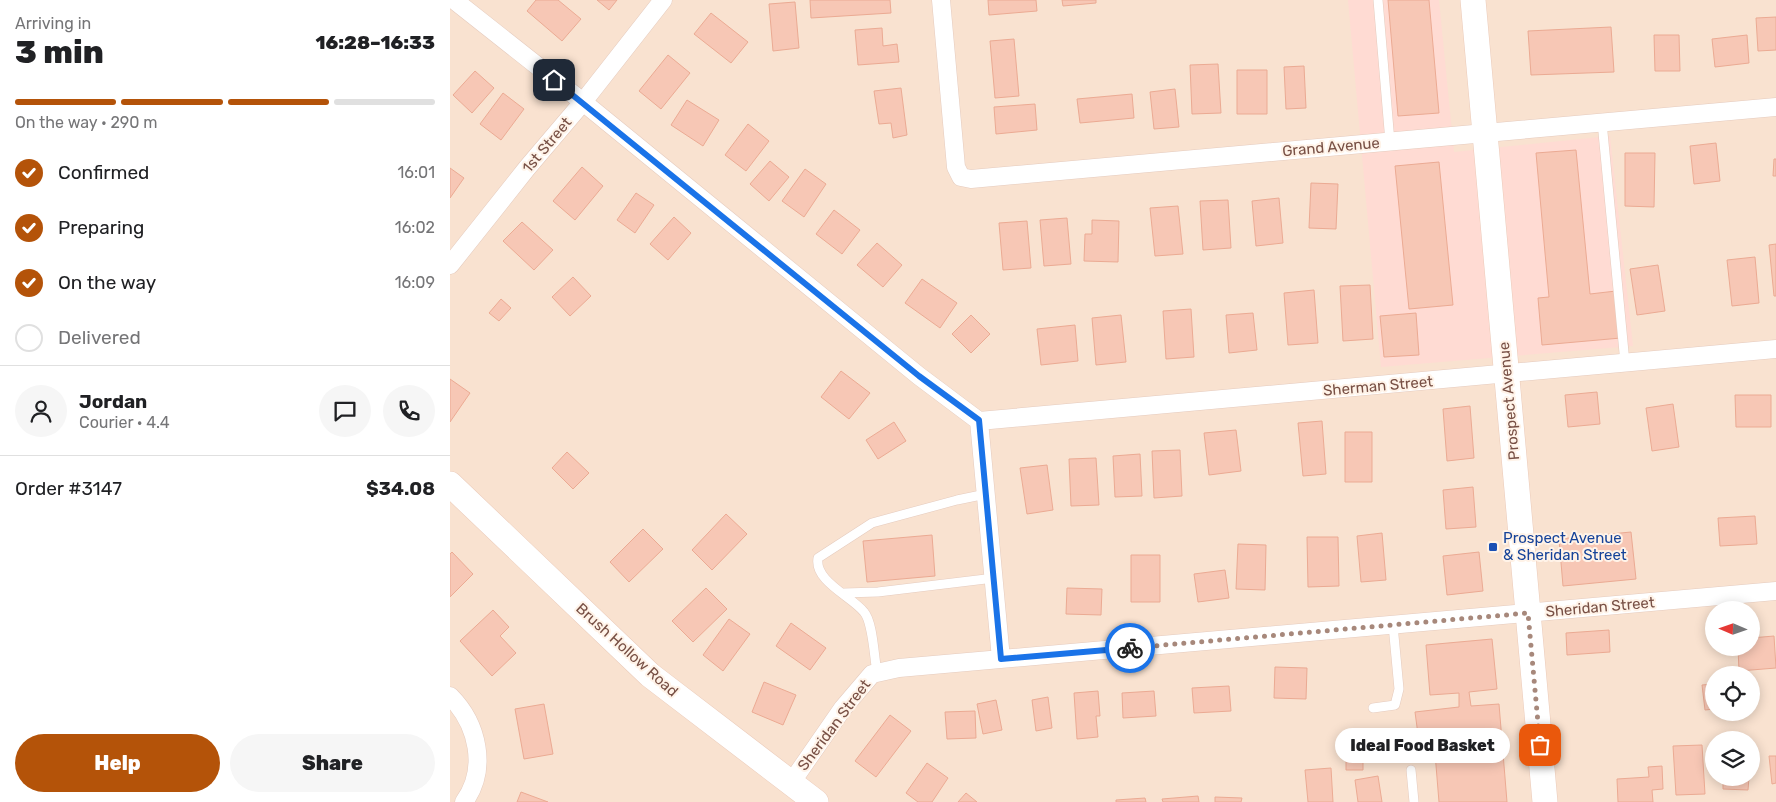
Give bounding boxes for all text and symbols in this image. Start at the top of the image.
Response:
text: Arriving in [15,14,91,33]
text: 16:28–16:33 [315,31,435,54]
text: 3 min [15,33,104,71]
pin [533,59,575,101]
icon: home [540,66,568,94]
text: On the way · 290 m [15,113,158,132]
street label: 1st Street [519,113,576,176]
street label: Grand Avenue [1281,134,1381,160]
icon: check [15,159,43,187]
text: Confirmed [58,161,149,184]
text: 16:01 [397,163,435,182]
icon: check [15,214,43,242]
text: Preparing [58,216,144,239]
text: 16:02 [395,218,435,237]
icon: check [15,269,43,297]
text: On the way [58,271,156,294]
text: 16:09 [395,273,435,292]
text: Delivered [58,326,141,349]
street label: Prospect Avenue [1495,341,1523,461]
street label: Sherman Street [1322,372,1434,400]
button: person [15,385,67,437]
button: chat [319,385,371,437]
button: phone [383,385,435,437]
text: Jordan [79,390,147,413]
text: Courier · 4.4 [79,413,170,432]
text: Order #3147 [15,477,122,500]
text: $34.08 [366,477,435,500]
place label: Prospect Avenue & Sheridan Street [1503,529,1627,564]
marker: Prospect Avenue & Sheridan Street [1487,541,1499,553]
street label: Sheridan Street [1545,593,1655,621]
street label: Brush Hollow Road [572,599,682,701]
north arrow [1705,601,1760,656]
map controls [1705,601,1760,786]
courier [1105,623,1155,673]
icon: bike [1116,634,1144,662]
button: locate [1705,666,1760,721]
street label: Sheridan Street [794,676,874,774]
pin [1519,724,1561,766]
callout: Ideal Food Basket [1335,728,1510,762]
icon: bag [1526,731,1554,759]
button: layers [1705,731,1760,786]
button: Help [15,734,220,792]
button: Share [230,734,435,792]
text: Ideal Food Basket [1350,736,1495,755]

